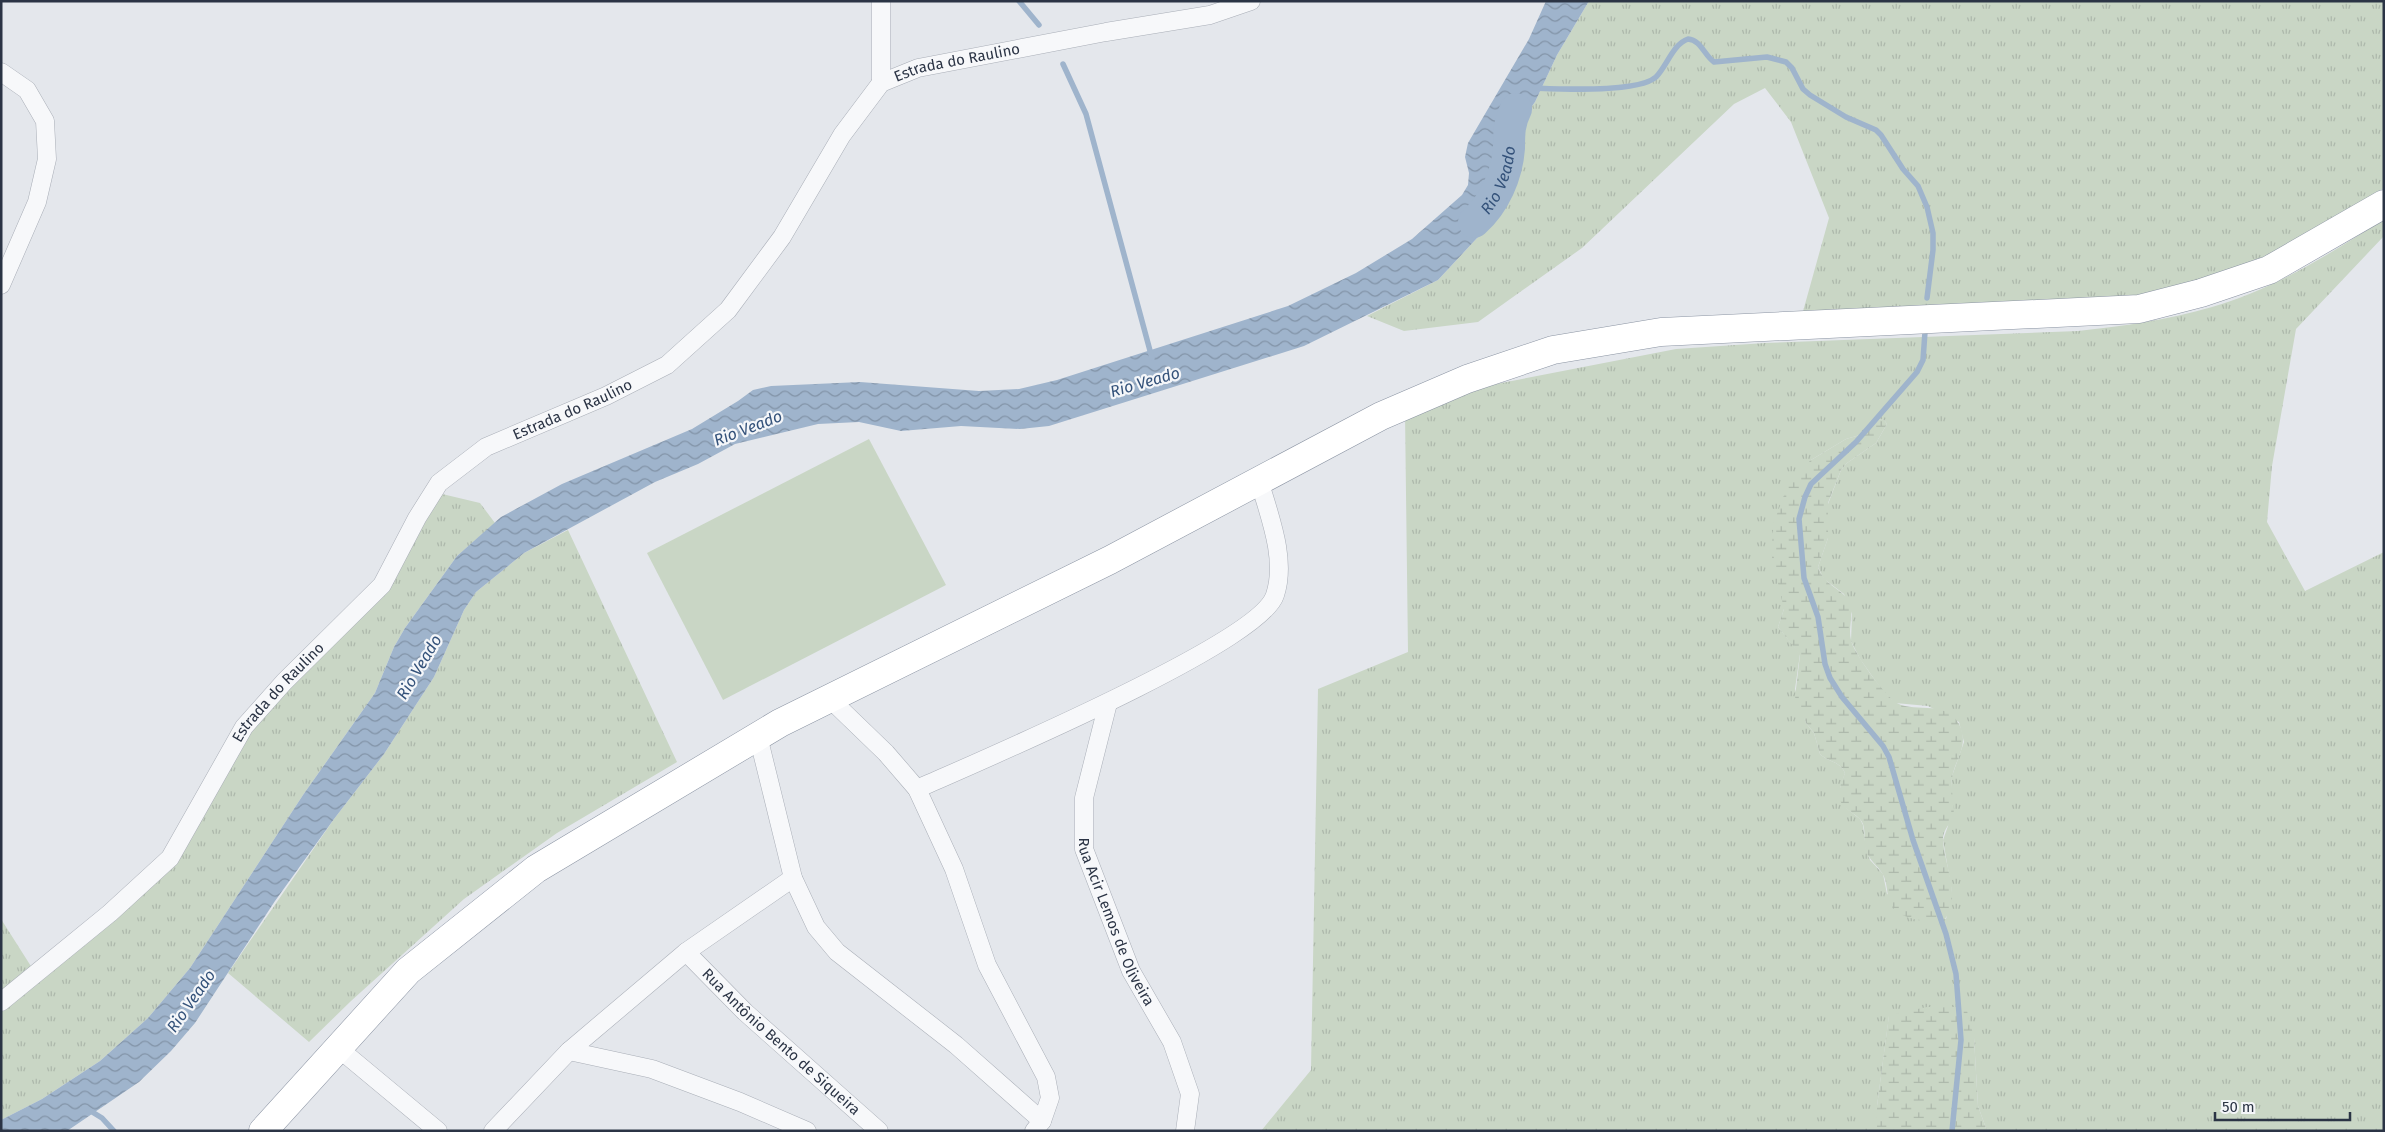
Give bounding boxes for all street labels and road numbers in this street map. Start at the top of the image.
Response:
street label: Estrada do Raulino [891,40,1021,86]
street label: Estrada do Raulino [510,375,635,444]
street label: Estrada do Raulino [228,639,328,745]
street label: Rua Acir Lemos de Oliveira [1075,837,1158,1009]
street label: Rua Antônio Bento de Siqueira [698,965,864,1119]

